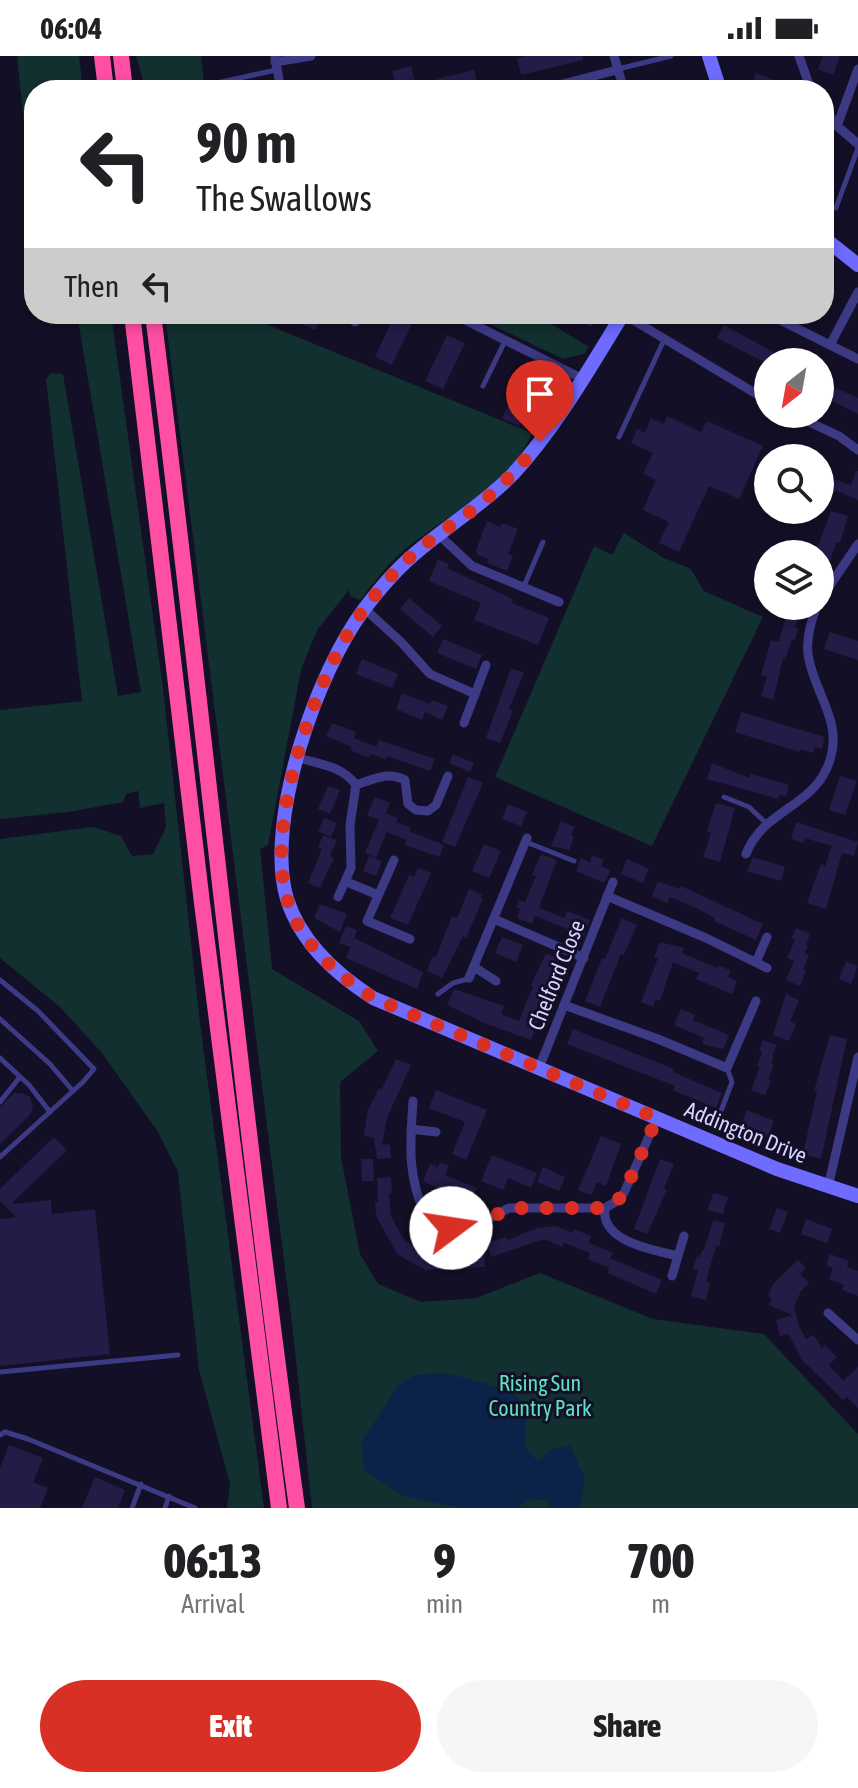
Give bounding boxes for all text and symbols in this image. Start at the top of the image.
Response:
text: 06:04 [40,11,102,45]
text: 90 m [196,111,297,175]
icon: left [64,112,168,216]
text: The Swallows [196,177,372,219]
icon: left [135,264,179,308]
text: Then [64,269,119,303]
north arrow [754,348,834,428]
map controls [754,348,834,620]
pin [506,360,574,442]
icon: arrive [518,372,562,416]
button: search [754,444,834,524]
button: layers [754,540,834,620]
street label: Chelford Close [522,916,590,1034]
street label: Addington Drive [681,1096,811,1168]
position arrow [409,1186,493,1270]
park label: Rising Sun Country Park [488,1370,592,1421]
text: 06:13 [164,1533,262,1588]
text: 9 [433,1533,456,1588]
text: 700 [627,1533,694,1588]
text: Arrival [181,1589,245,1619]
text: min [426,1589,463,1619]
text: m [651,1589,670,1619]
button: Exit [40,1680,421,1772]
button: Share [437,1680,818,1772]

